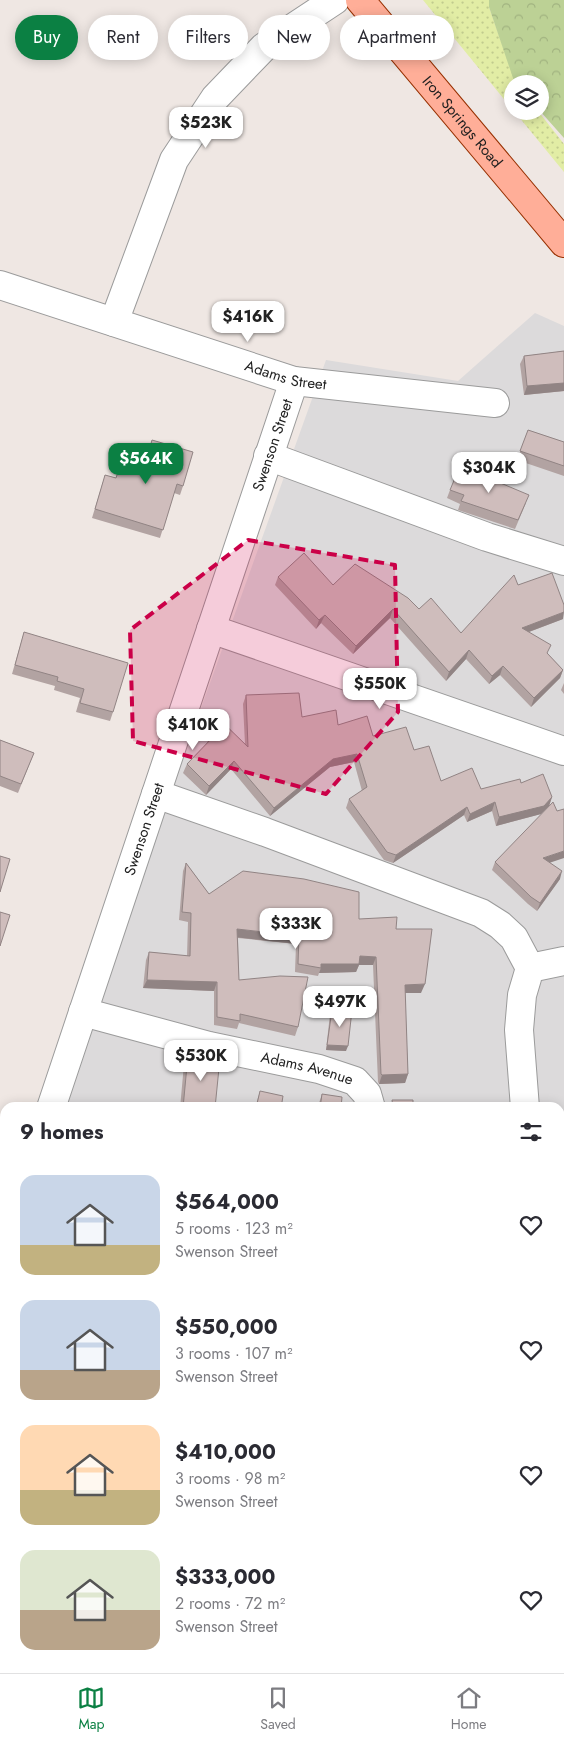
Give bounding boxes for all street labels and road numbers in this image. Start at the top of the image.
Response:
street label: Iron Springs Road [417,71,507,173]
street label: Adams Street [242,355,328,396]
street label: Swenson Street [247,396,298,494]
street label: Swenson Street [118,780,170,878]
street label: Adams Avenue [259,1046,356,1091]

